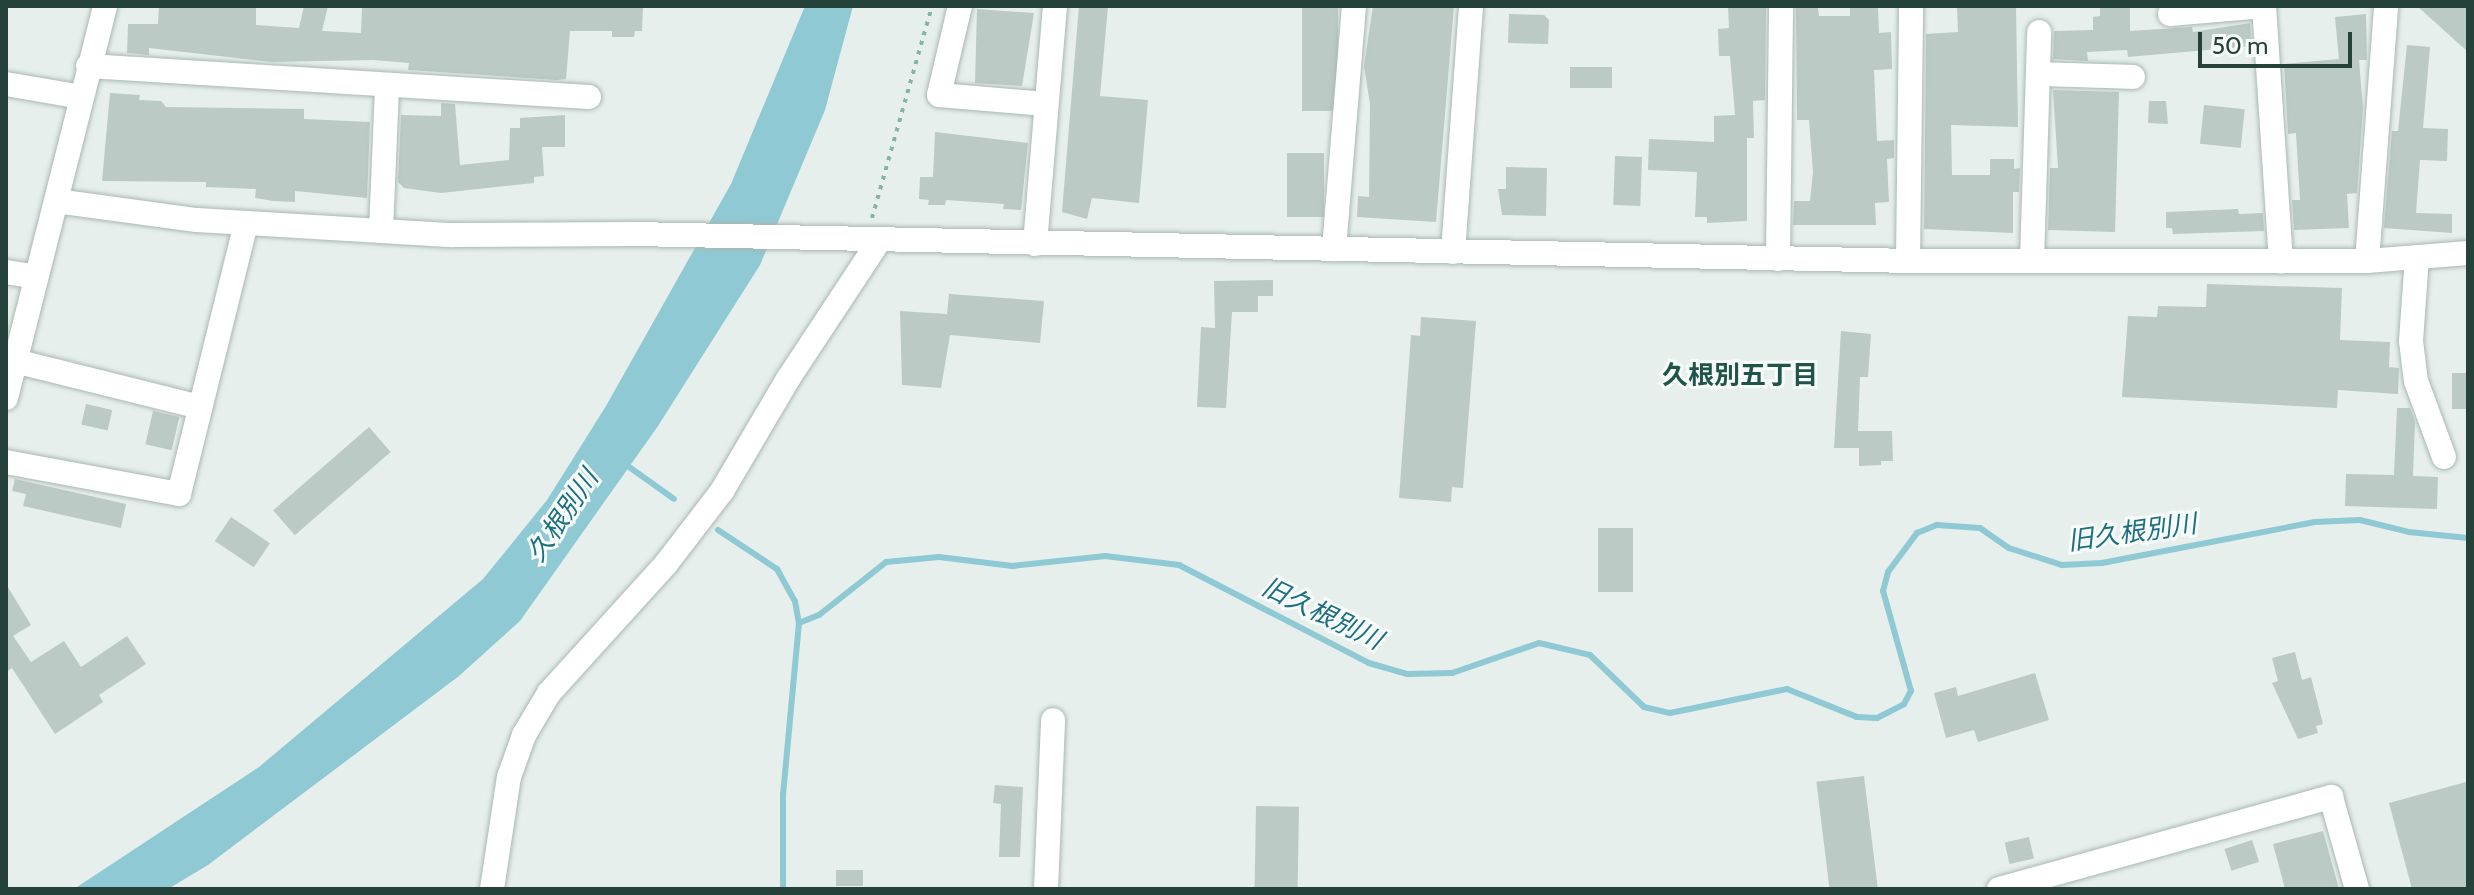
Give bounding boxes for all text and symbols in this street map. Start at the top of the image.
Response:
scale bar [2202,16,2356,66]
text: 50 m [2212,31,2268,60]
district label: 久根別五丁目 [1662,360,1818,392]
water label: 久根別川 [521,464,605,568]
water label: 旧久根別川 [2065,509,2199,557]
water label: 旧久根別川 [1257,571,1387,657]

